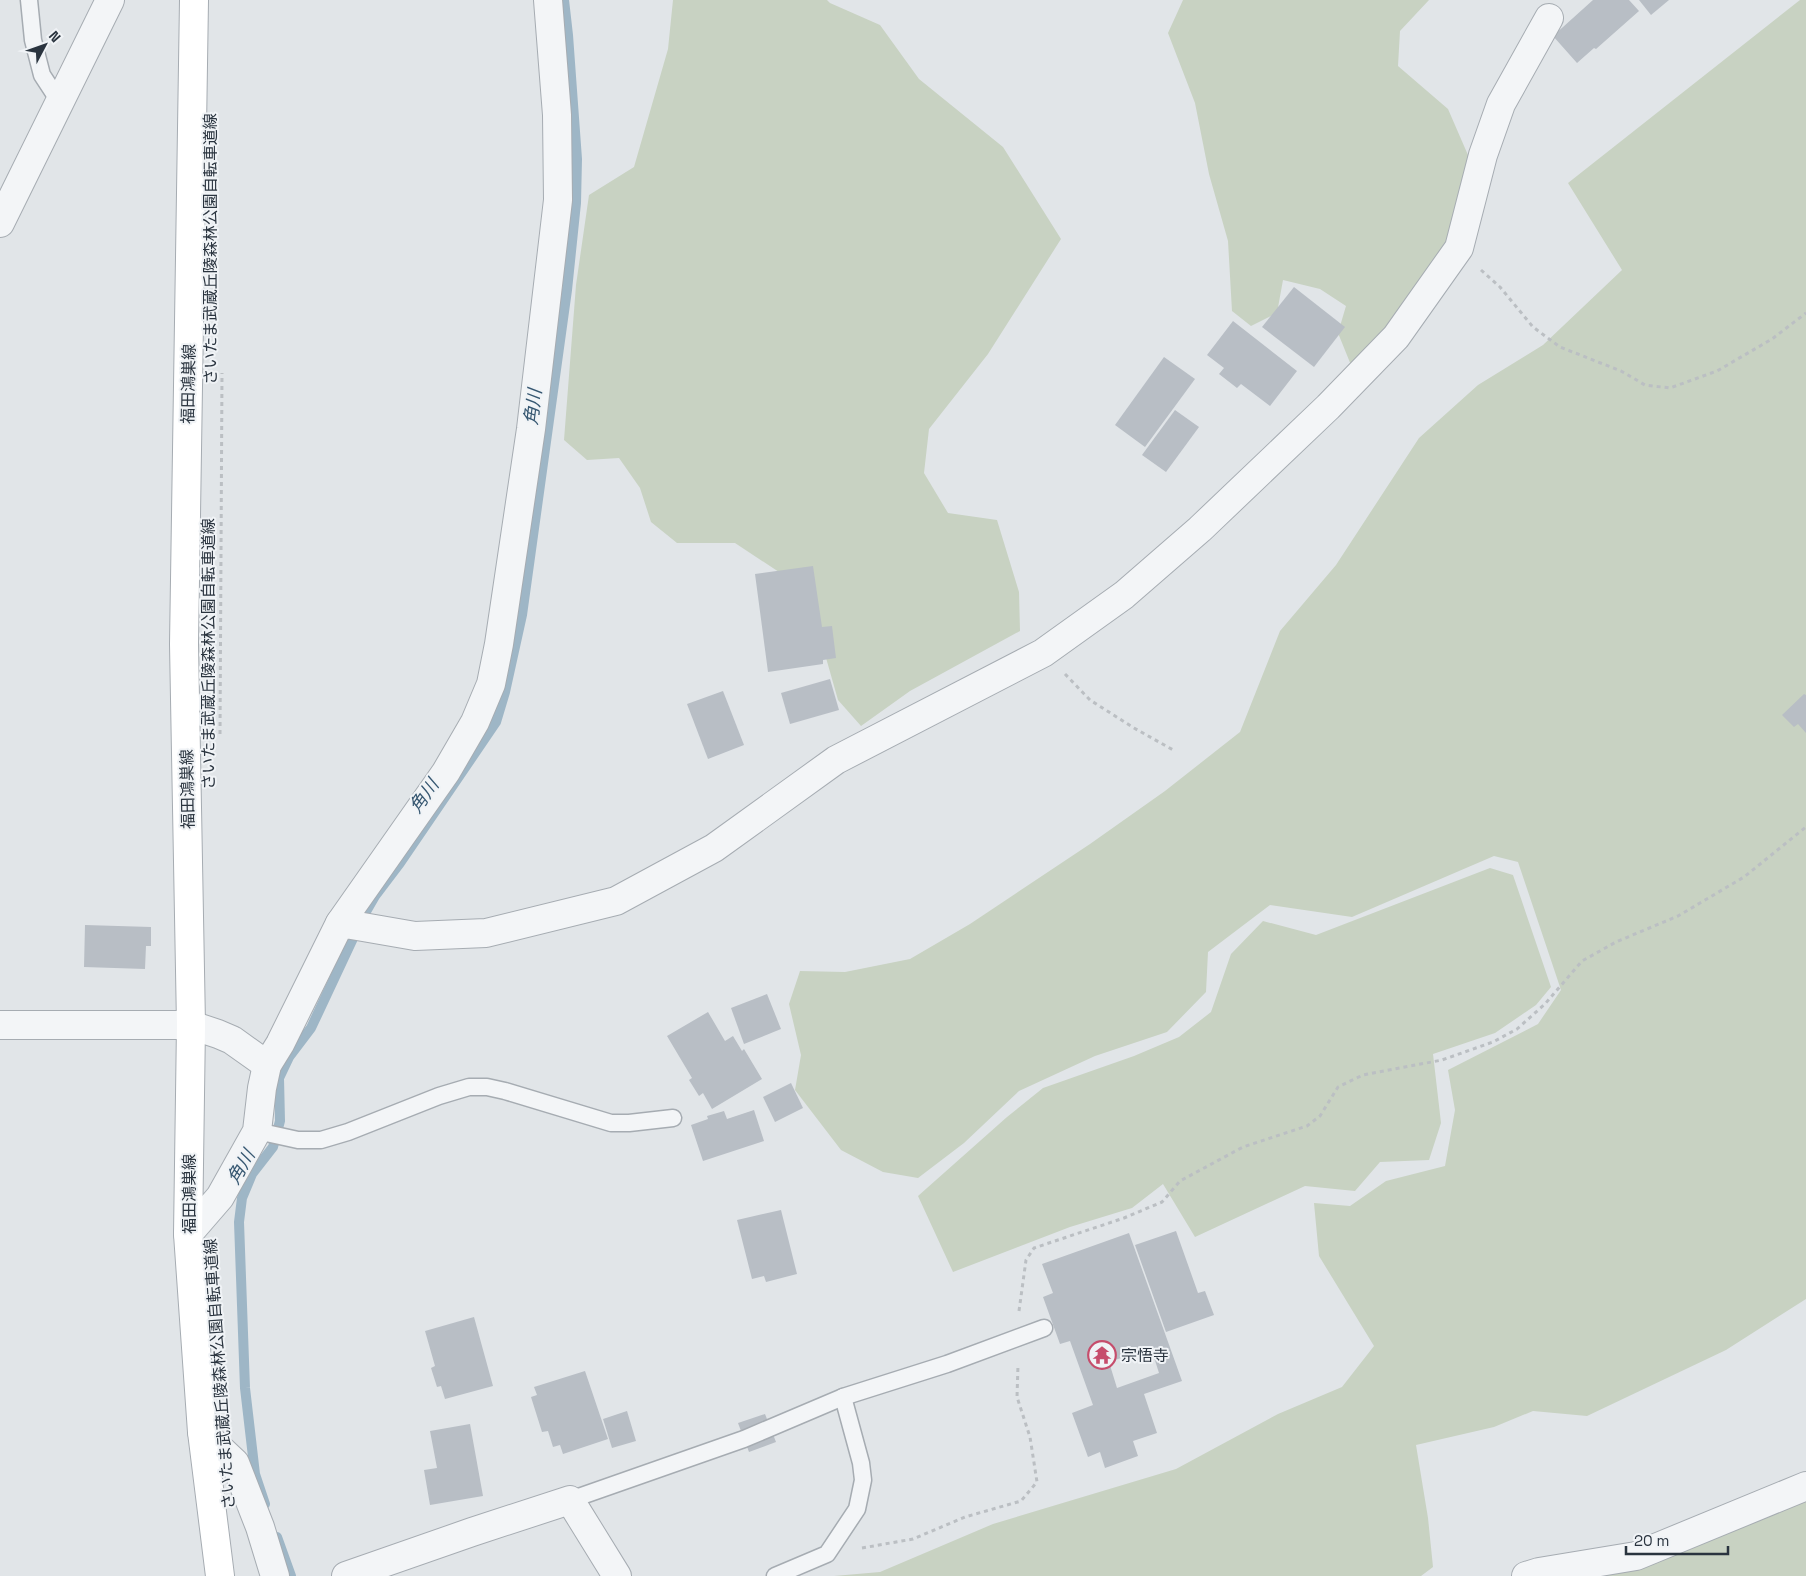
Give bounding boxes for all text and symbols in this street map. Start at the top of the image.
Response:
north arrow [20,20,70,70]
text: N [45,27,65,46]
street label: さいたま武蔵丘陵森林公園自転車道線 [200,113,221,385]
street label: 福田鴻巣線 [177,344,200,424]
water label: 角川 [519,386,546,426]
street label: さいたま武蔵丘陵森林公園自転車道線 [198,518,219,790]
street label: 福田鴻巣線 [176,749,199,829]
water label: 角川 [404,773,444,817]
water label: 角川 [222,1144,261,1188]
street label: 福田鴻巣線 [179,1154,200,1234]
street label: さいたま武蔵丘陵森林公園自転車道線 [200,1238,239,1510]
temple icon: 宗悟寺 [1087,1340,1117,1370]
place label: 宗悟寺 [1121,1345,1169,1366]
scale bar [1626,1524,1728,1556]
text: 20 m [1634,1531,1669,1550]

